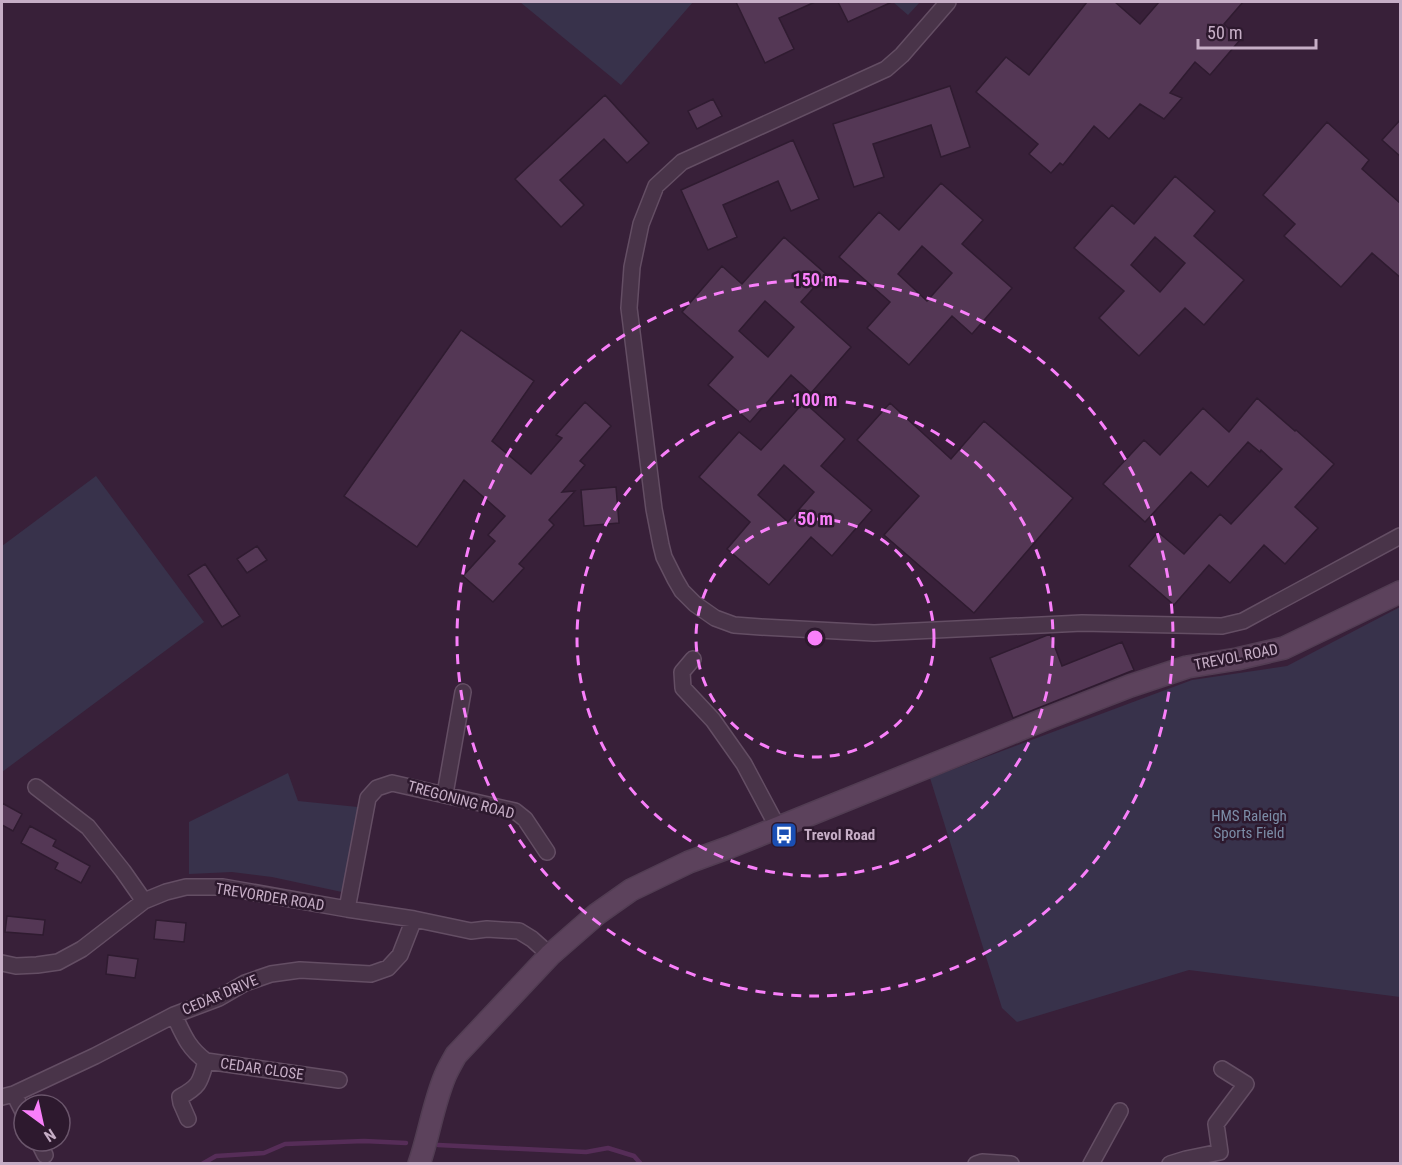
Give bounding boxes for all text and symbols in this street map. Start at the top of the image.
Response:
scale bar [1198,12,1316,50]
text: 50 m [1207,22,1242,43]
text: 150 m [793,269,837,290]
text: 100 m [793,389,837,410]
text: 50 m [797,508,833,529]
centre of rings [805,628,825,648]
street label: TREVOL ROAD [1192,640,1280,674]
street label: TREGONING ROAD [406,777,516,823]
park label: HMS Raleigh Sports Field [1211,807,1287,842]
bus stop icon: Trevol Road [769,820,799,850]
place label: Trevol Road [804,826,875,844]
street label: TREVORDER ROAD [214,880,326,914]
street label: CEDAR DRIVE [179,971,261,1019]
street label: CEDAR CLOSE [219,1054,305,1084]
north arrow [12,1093,72,1153]
text: N [41,1125,59,1146]

